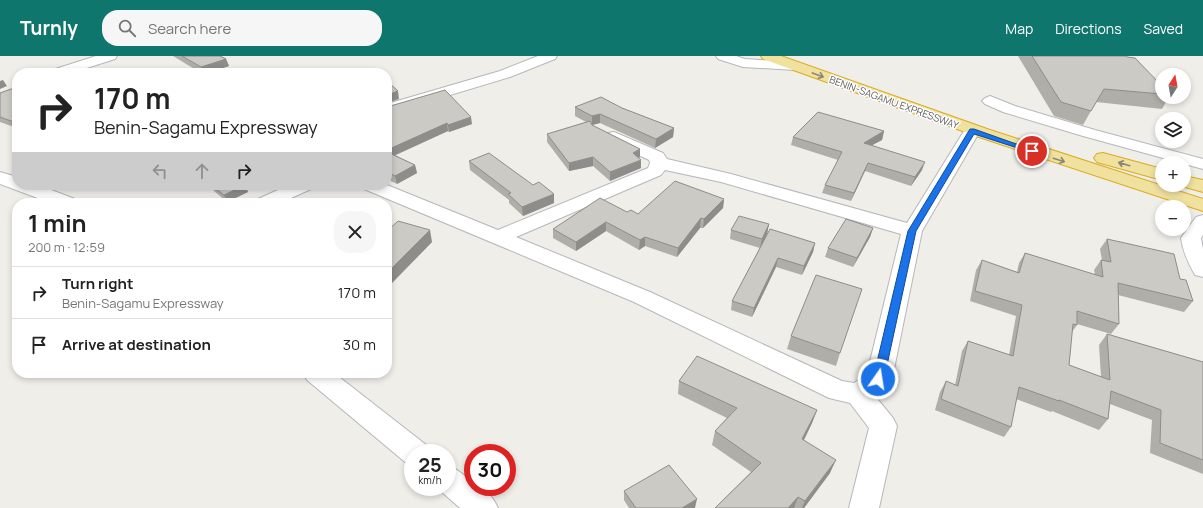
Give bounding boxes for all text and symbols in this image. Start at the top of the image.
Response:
search box [102,10,382,46]
text: Turnly [20,15,78,41]
icon: search [116,17,138,39]
text: Search here [148,18,231,39]
text: Map [1005,19,1033,38]
text: Directions [1055,19,1122,38]
text: Saved [1144,19,1183,38]
north arrow [1155,68,1191,104]
map controls [1155,68,1191,236]
one-way arrow [811,71,823,79]
street label: BENIN-SAGAMU EXPRESSWAY [827,72,961,132]
text: 170 m [94,79,170,117]
icon: right [28,84,80,136]
button: layers [1155,112,1191,148]
text: Benin-Sagamu Expressway [94,115,318,139]
pin [1015,134,1049,168]
icon: arrive [1021,140,1043,162]
button: + [1155,156,1191,192]
one-way arrow [1053,157,1066,164]
icon: left [149,160,171,182]
icon: ahead [191,160,213,182]
icon: right [233,160,255,182]
one-way arrow [1118,160,1131,167]
button: − [1155,200,1191,236]
text: 1 min [28,206,87,239]
button: close [334,211,376,253]
text: 200 m · 12:59 [28,238,105,256]
text: Turn right [62,273,133,294]
icon: right [28,282,50,304]
text: 170 m [338,282,376,303]
text: Benin-Sagamu Expressway [62,294,224,312]
icon: arrive [28,334,50,356]
text: Arrive at destination [62,334,211,355]
text: 30 m [343,334,376,355]
position arrow [857,358,899,400]
speed limit sign: 30 [464,444,516,496]
text: 25 [418,451,442,478]
text: km/h [418,473,442,487]

